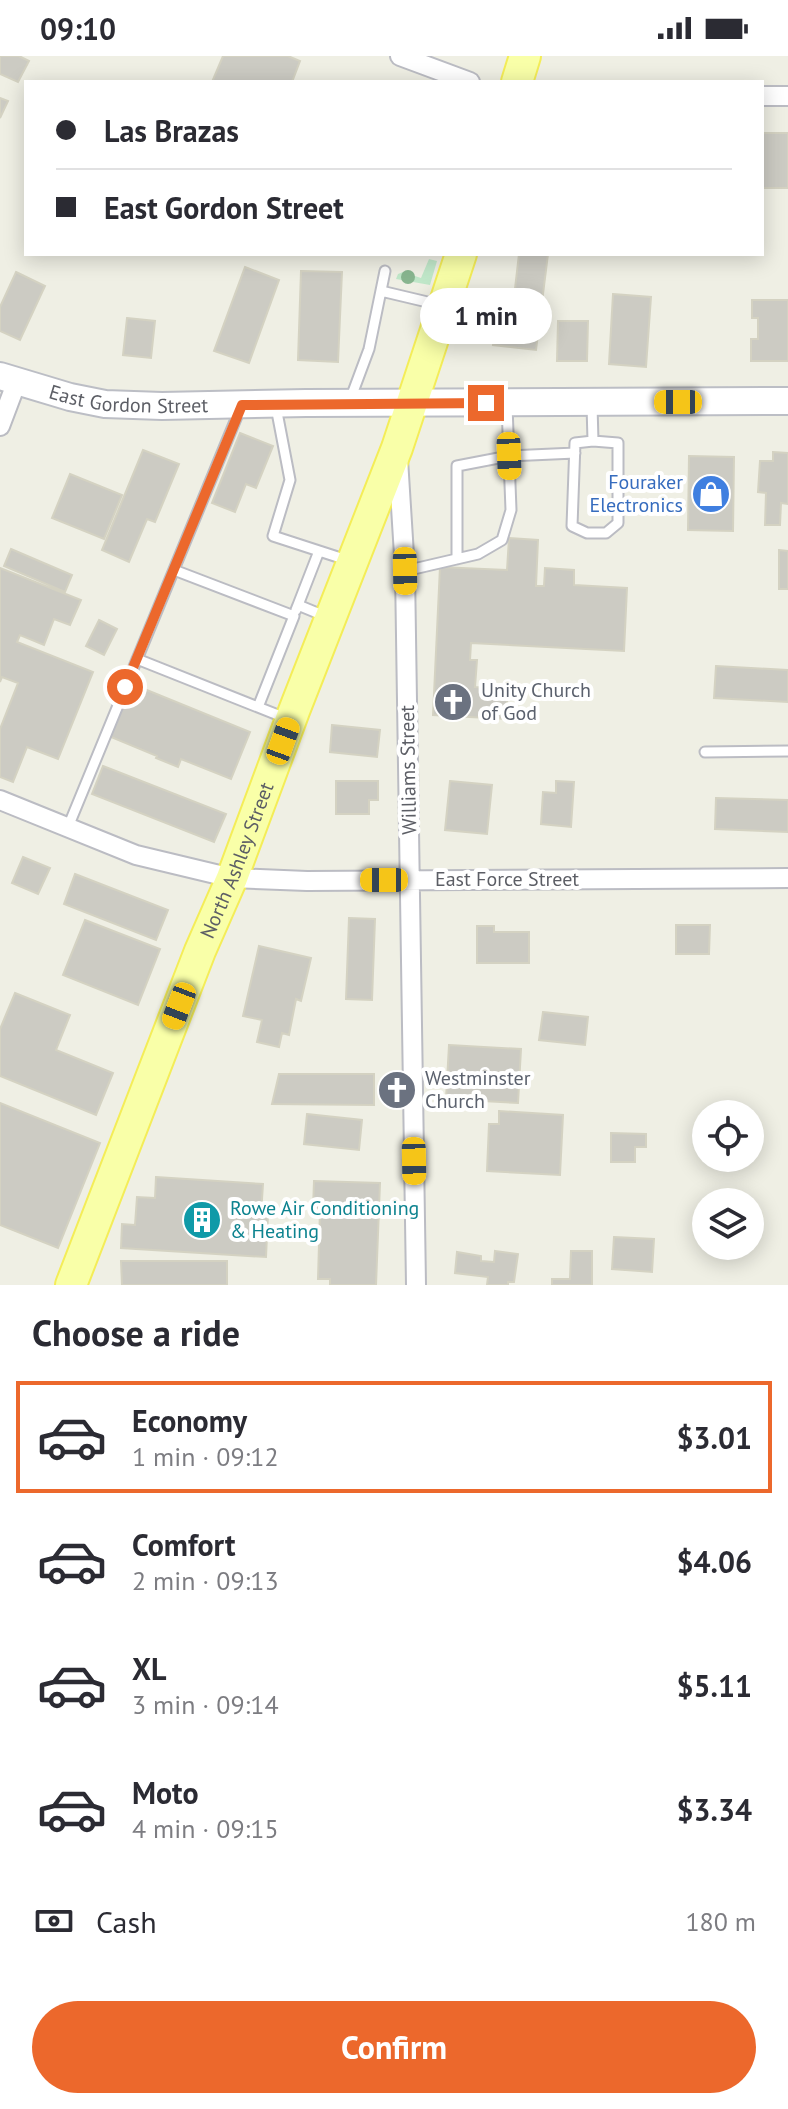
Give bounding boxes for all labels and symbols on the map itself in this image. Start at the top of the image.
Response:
callout: 1 min [420,287,552,343]
street label: East Gordon Street [46,379,209,419]
route end [468,385,504,421]
car [654,390,702,414]
car [496,432,522,480]
place label: Fouraker Electronics [589,469,683,518]
shop icon: Fouraker Electronics [690,473,732,515]
car [393,547,417,595]
route start [107,669,143,705]
place label: Unity Church of God [481,677,591,726]
church icon: Unity Church of God [432,681,474,723]
street label: Williams Street [394,705,422,835]
car [264,714,302,768]
street label: North Ashley Street [194,778,279,942]
street label: East Force Street [435,866,579,892]
car [360,868,408,892]
car [159,979,199,1033]
place label: Westminster Church [425,1065,531,1114]
church icon: Westminster Church [376,1069,418,1111]
car [402,1137,426,1185]
place label: Rowe Air Conditioning & Heating [230,1195,419,1244]
building icon: Rowe Air Conditioning & Heating [181,1199,223,1241]

